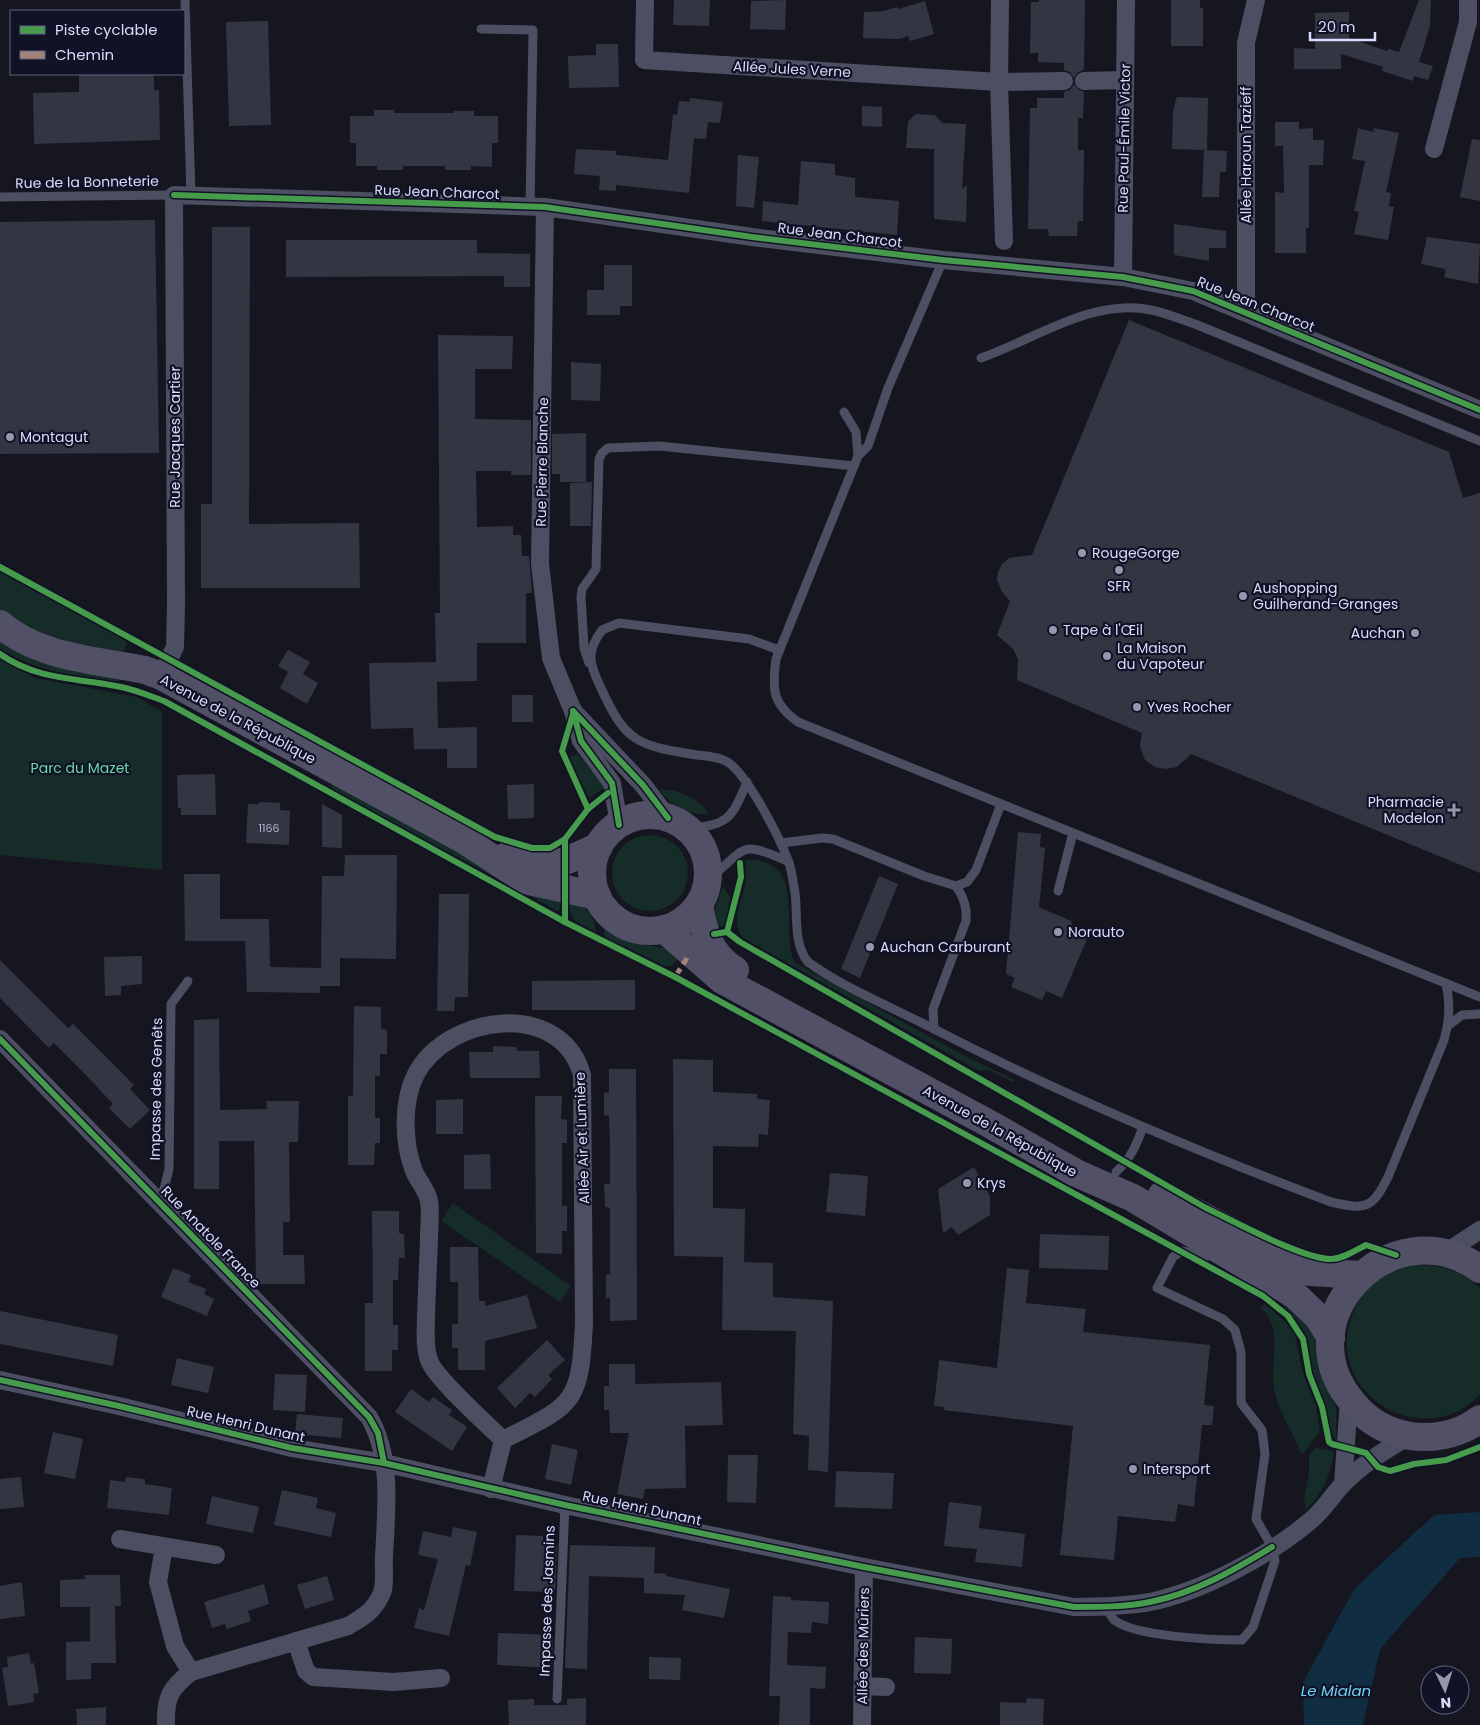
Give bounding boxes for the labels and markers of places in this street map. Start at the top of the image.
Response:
place label: Montagut [20,427,88,447]
marker: Montagut [4,431,16,443]
place label: RougeGorge [1092,543,1180,563]
marker: RougeGorge [1076,547,1088,559]
marker: SFR [1113,564,1125,576]
place label: SFR [1107,576,1131,596]
place label: Aushopping Guilherand-Granges [1253,578,1398,614]
marker: Aushopping Guilherand-Granges [1237,590,1249,602]
place label: Tape à l'Œil [1063,620,1143,640]
place label: Auchan [1351,623,1405,643]
marker: Tape à l'Œil [1047,624,1059,636]
marker: Auchan [1409,627,1421,639]
place label: La Maison du Vapoteur [1117,638,1204,674]
marker: La Maison du Vapoteur [1101,650,1113,662]
place label: Yves Rocher [1147,697,1232,717]
marker: Yves Rocher [1131,701,1143,713]
place label: Pharmacie Modelon [1368,792,1444,828]
marker: Pharmacie Modelon [1448,804,1460,816]
place label: Norauto [1068,922,1125,942]
marker: Norauto [1052,926,1064,938]
place label: Auchan Carburant [880,937,1011,957]
marker: Auchan Carburant [864,941,876,953]
place label: Krys [977,1173,1006,1193]
marker: Krys [961,1177,973,1189]
place label: Intersport [1143,1459,1210,1479]
marker: Intersport [1127,1463,1139,1475]

